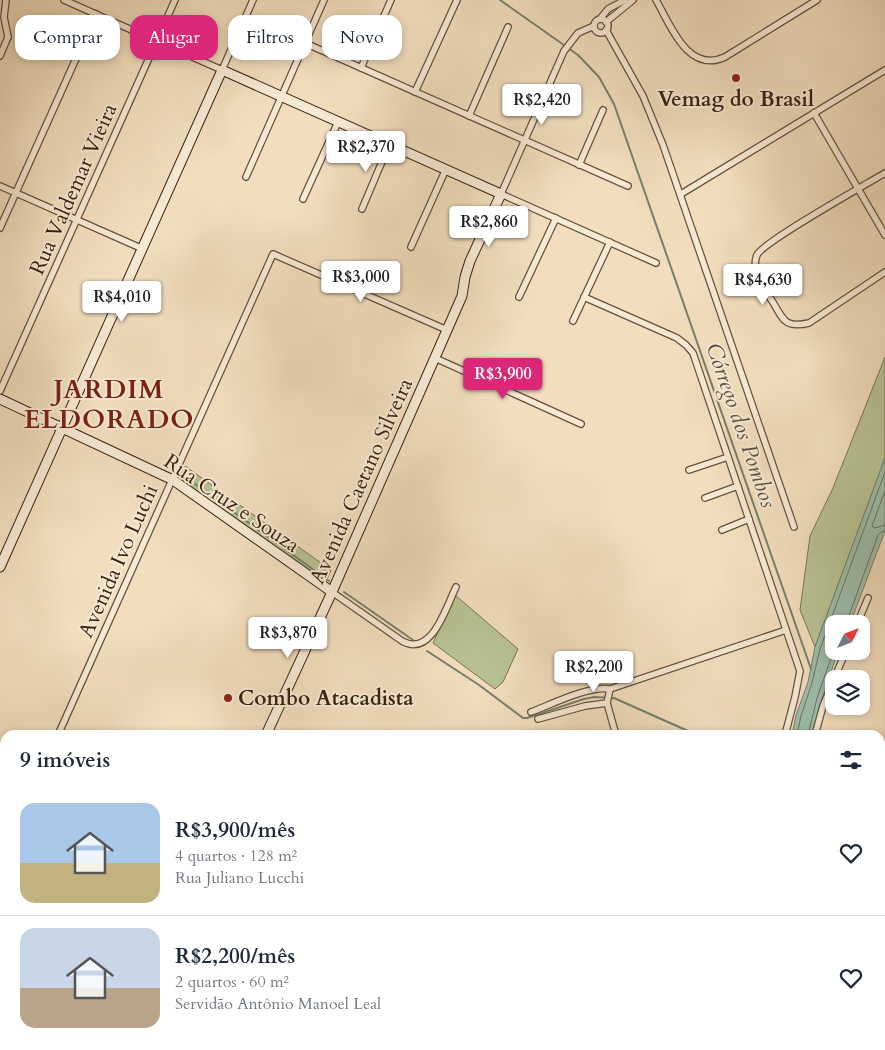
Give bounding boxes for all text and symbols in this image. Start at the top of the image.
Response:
chip: Comprar [15,15,120,60]
chip: Alugar [130,15,218,60]
chip: Filtros [228,15,312,60]
chip: Novo [322,15,402,60]
marker: Vemag do Brasil [730,72,742,84]
pin: R$2,420 [496,84,588,126]
place label: Vemag do Brasil [658,85,814,114]
text: R$2,420 [513,89,571,111]
street label: Rua Valdemar Vieira [23,99,124,280]
pin: R$2,370 [320,130,412,173]
text: R$2,370 [337,136,395,158]
pin: R$2,860 [443,206,535,248]
text: R$2,860 [460,211,518,233]
pin: R$3,000 [315,260,407,303]
pin: R$4,630 [717,264,809,306]
text: R$3,000 [332,266,390,288]
text: R$4,630 [734,269,792,291]
pin: R$4,010 [76,280,168,323]
text: R$4,010 [93,286,151,308]
water label: Córrego dos Pombos [699,339,784,512]
pin: R$3,900 [457,358,549,400]
text: R$3,900 [474,363,532,385]
district label: JARDIM ELDORADO [24,372,194,437]
street label: Avenida Caetano Silveira [303,374,420,589]
street label: Rua Cruz e Souza [158,447,305,560]
street label: Avenida Ivo Luchi [72,480,165,642]
north arrow [825,615,870,660]
map controls [825,615,870,715]
pin: R$3,870 [242,616,334,659]
text: R$3,870 [259,622,317,644]
pin: R$2,200 [548,650,640,693]
text: R$2,200 [565,656,623,678]
button: layers [825,670,870,715]
place label: Combo Atacadista [238,684,414,713]
marker: Combo Atacadista [222,692,234,704]
text: 9 imóveis [20,746,110,775]
icon: filters [837,746,865,774]
text: R$3,900/mês [175,816,295,845]
icon: home [60,823,120,883]
icon: heart [837,839,865,867]
text: 4 quartos · 128 m² [175,845,297,867]
text: Rua Juliano Lucchi [175,867,304,889]
text: R$2,200/mês [175,942,295,971]
icon: home [60,948,120,1008]
icon: heart [837,964,865,992]
text: 2 quartos · 60 m² [175,971,289,993]
text: Servidão Antônio Manoel Leal [175,993,381,1015]

